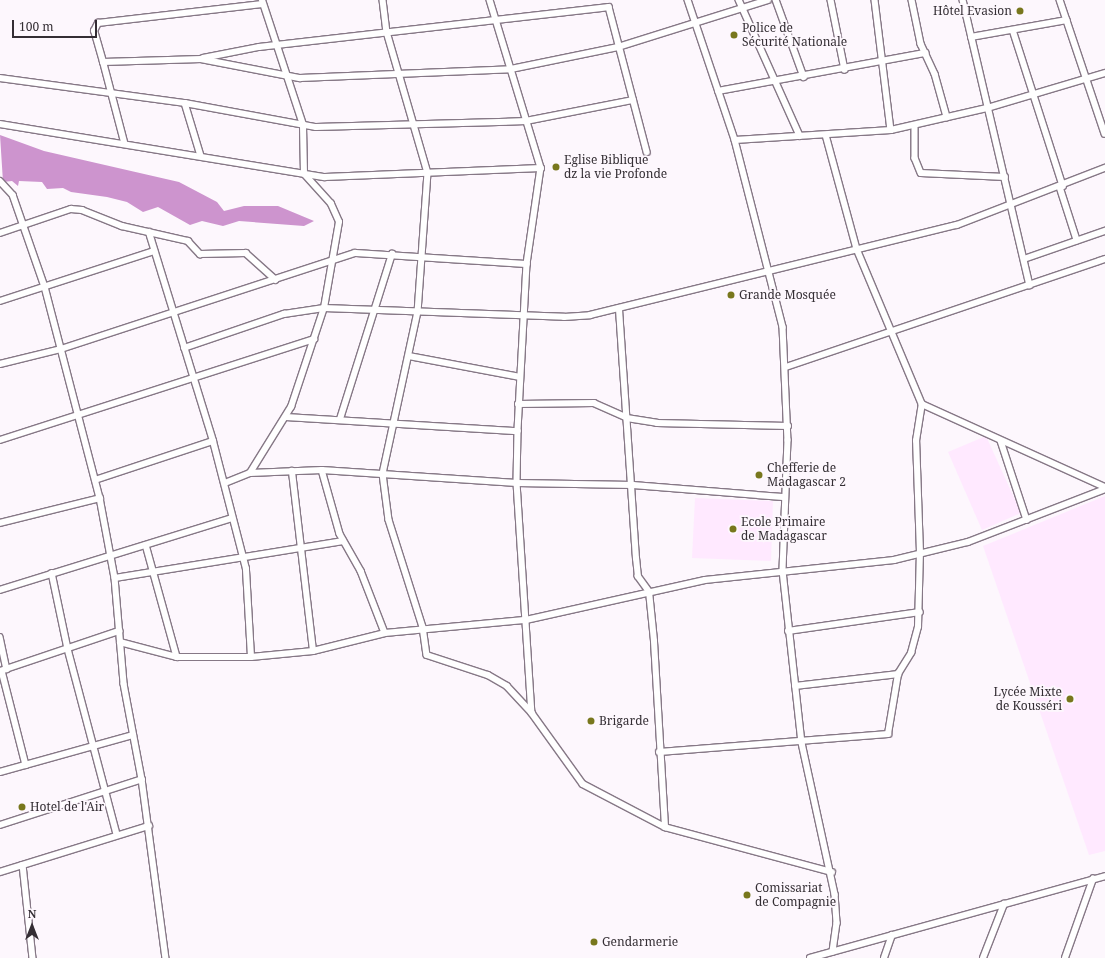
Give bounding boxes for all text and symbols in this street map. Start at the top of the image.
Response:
place label: Hôtel Evasion [933,4,1012,18]
marker: Hôtel Evasion [1015,6,1025,16]
scale bar [14,12,99,38]
text: 100 m [19,18,54,35]
place label: Police de Sécurité Nationale [742,21,847,49]
marker: Police de Sécurité Nationale [729,30,739,40]
place label: Eglise Biblique dz la vie Profonde [564,153,667,181]
marker: Eglise Biblique dz la vie Profonde [551,162,561,172]
place label: Grande Mosquée [739,288,836,302]
marker: Grande Mosquée [726,290,736,300]
place label: Chefferie de Madagascar 2 [767,461,846,489]
marker: Chefferie de Madagascar 2 [754,470,764,480]
place label: Ecole Primaire de Madagascar [741,515,827,543]
marker: Ecole Primaire de Madagascar [728,524,738,534]
place label: Lycée Mixte de Kousséri [994,685,1062,713]
marker: Lycée Mixte de Kousséri [1065,694,1075,704]
place label: Brigarde [599,714,649,728]
marker: Brigarde [586,716,596,726]
place label: Hotel de l'Air [30,800,104,814]
marker: Hotel de l'Air [17,802,27,812]
place label: Comissariat de Compagnie [755,881,836,909]
marker: Comissariat de Compagnie [742,890,752,900]
north arrow [12,906,52,946]
text: N [28,906,36,921]
place label: Gendarmerie [602,935,678,949]
marker: Gendarmerie [589,937,599,947]

